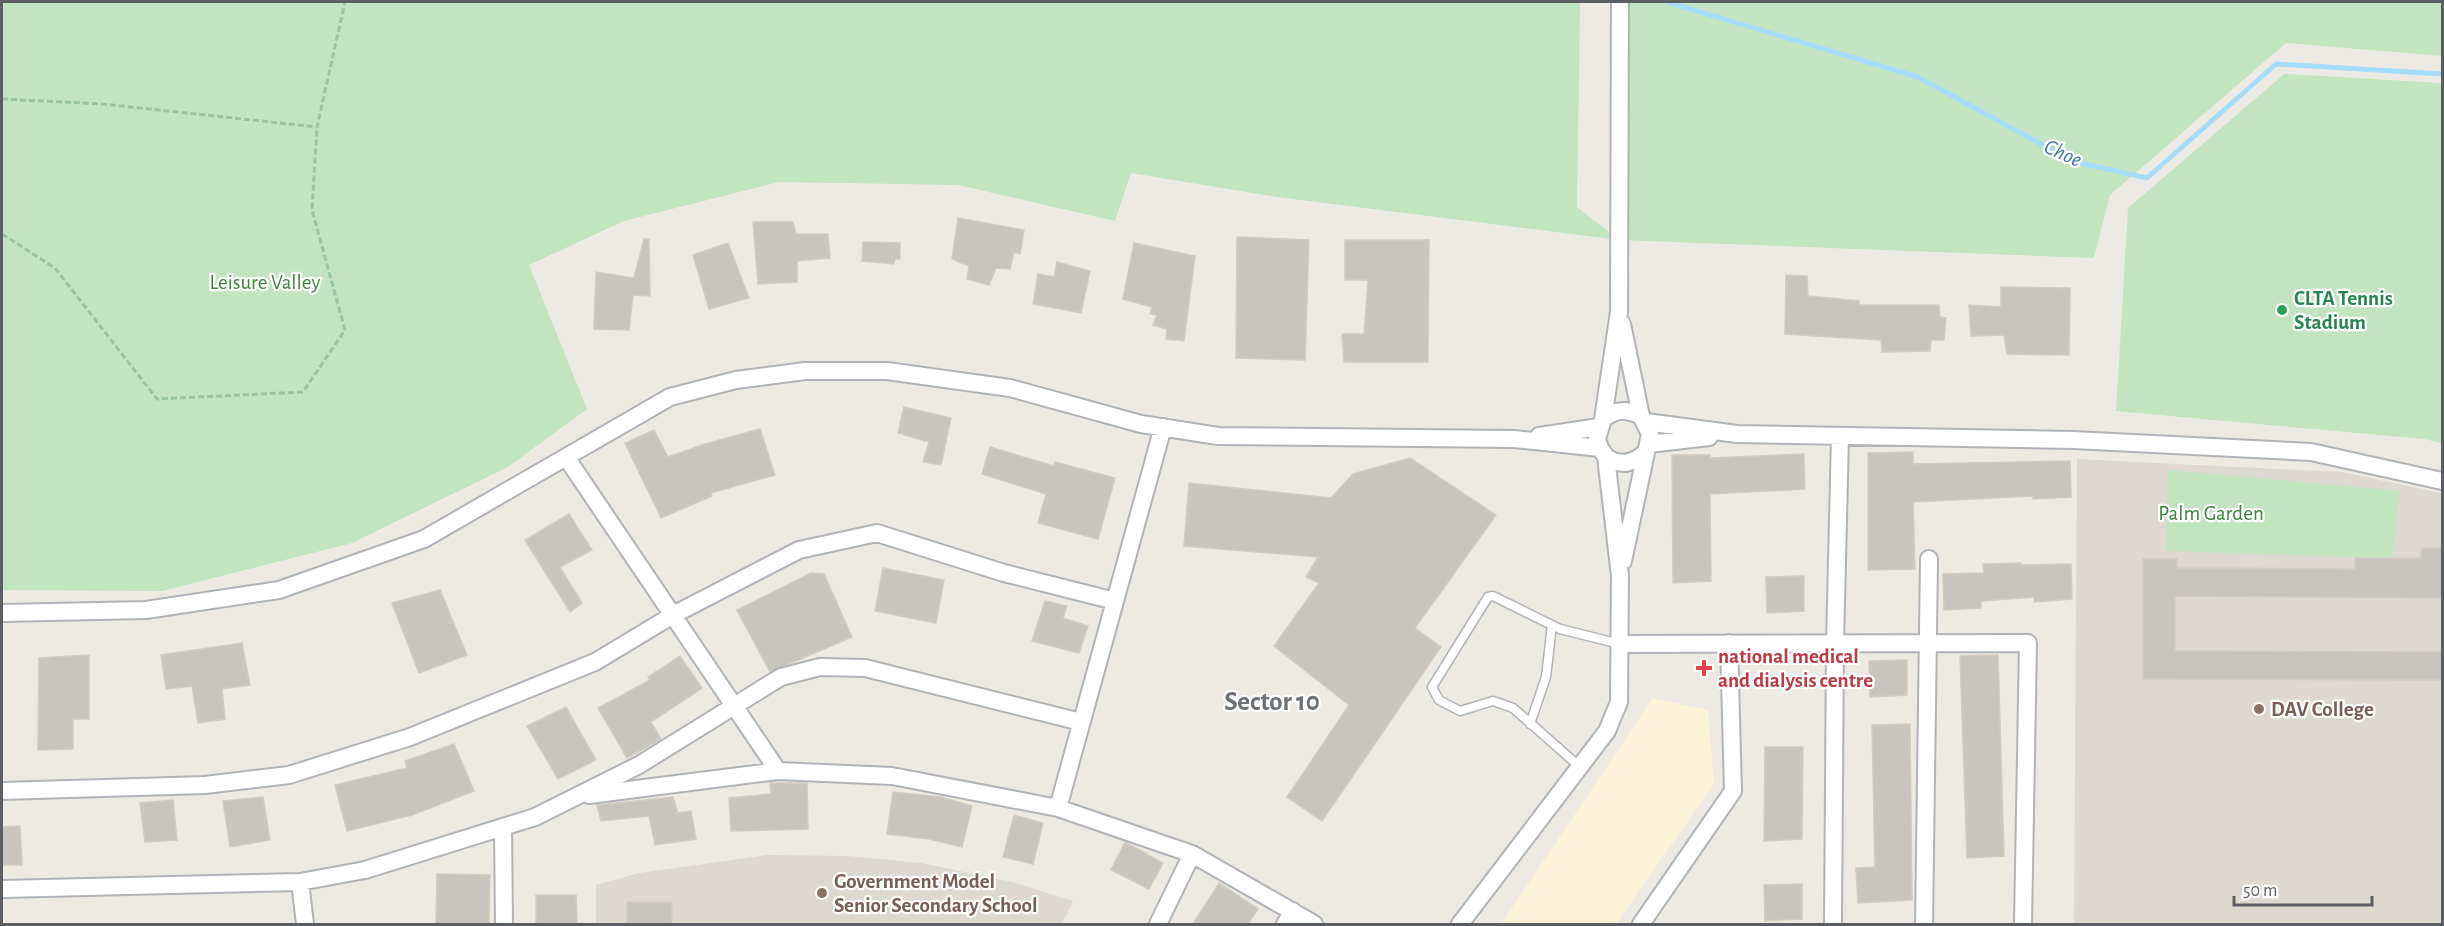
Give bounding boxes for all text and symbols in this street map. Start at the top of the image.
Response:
water label: Choe [2041,135,2085,171]
park label: Leisure Valley [210,272,320,293]
place label: CLTA Tennis Stadium [2294,288,2393,333]
marker: CLTA Tennis Stadium [2275,303,2289,317]
park label: Palm Garden [2158,503,2264,524]
place label: national medical and dialysis centre [1718,646,1873,691]
marker: national medical and dialysis centre [1695,659,1713,677]
district label: Sector 10 [1224,688,1320,715]
place label: DAV College [2271,699,2374,720]
marker: DAV College [2252,702,2266,716]
scale bar [2234,869,2372,907]
place label: Government Model Senior Secondary School [834,871,1037,916]
text: 50 m [2243,882,2277,900]
marker: Government Model Senior Secondary School [815,886,829,900]

